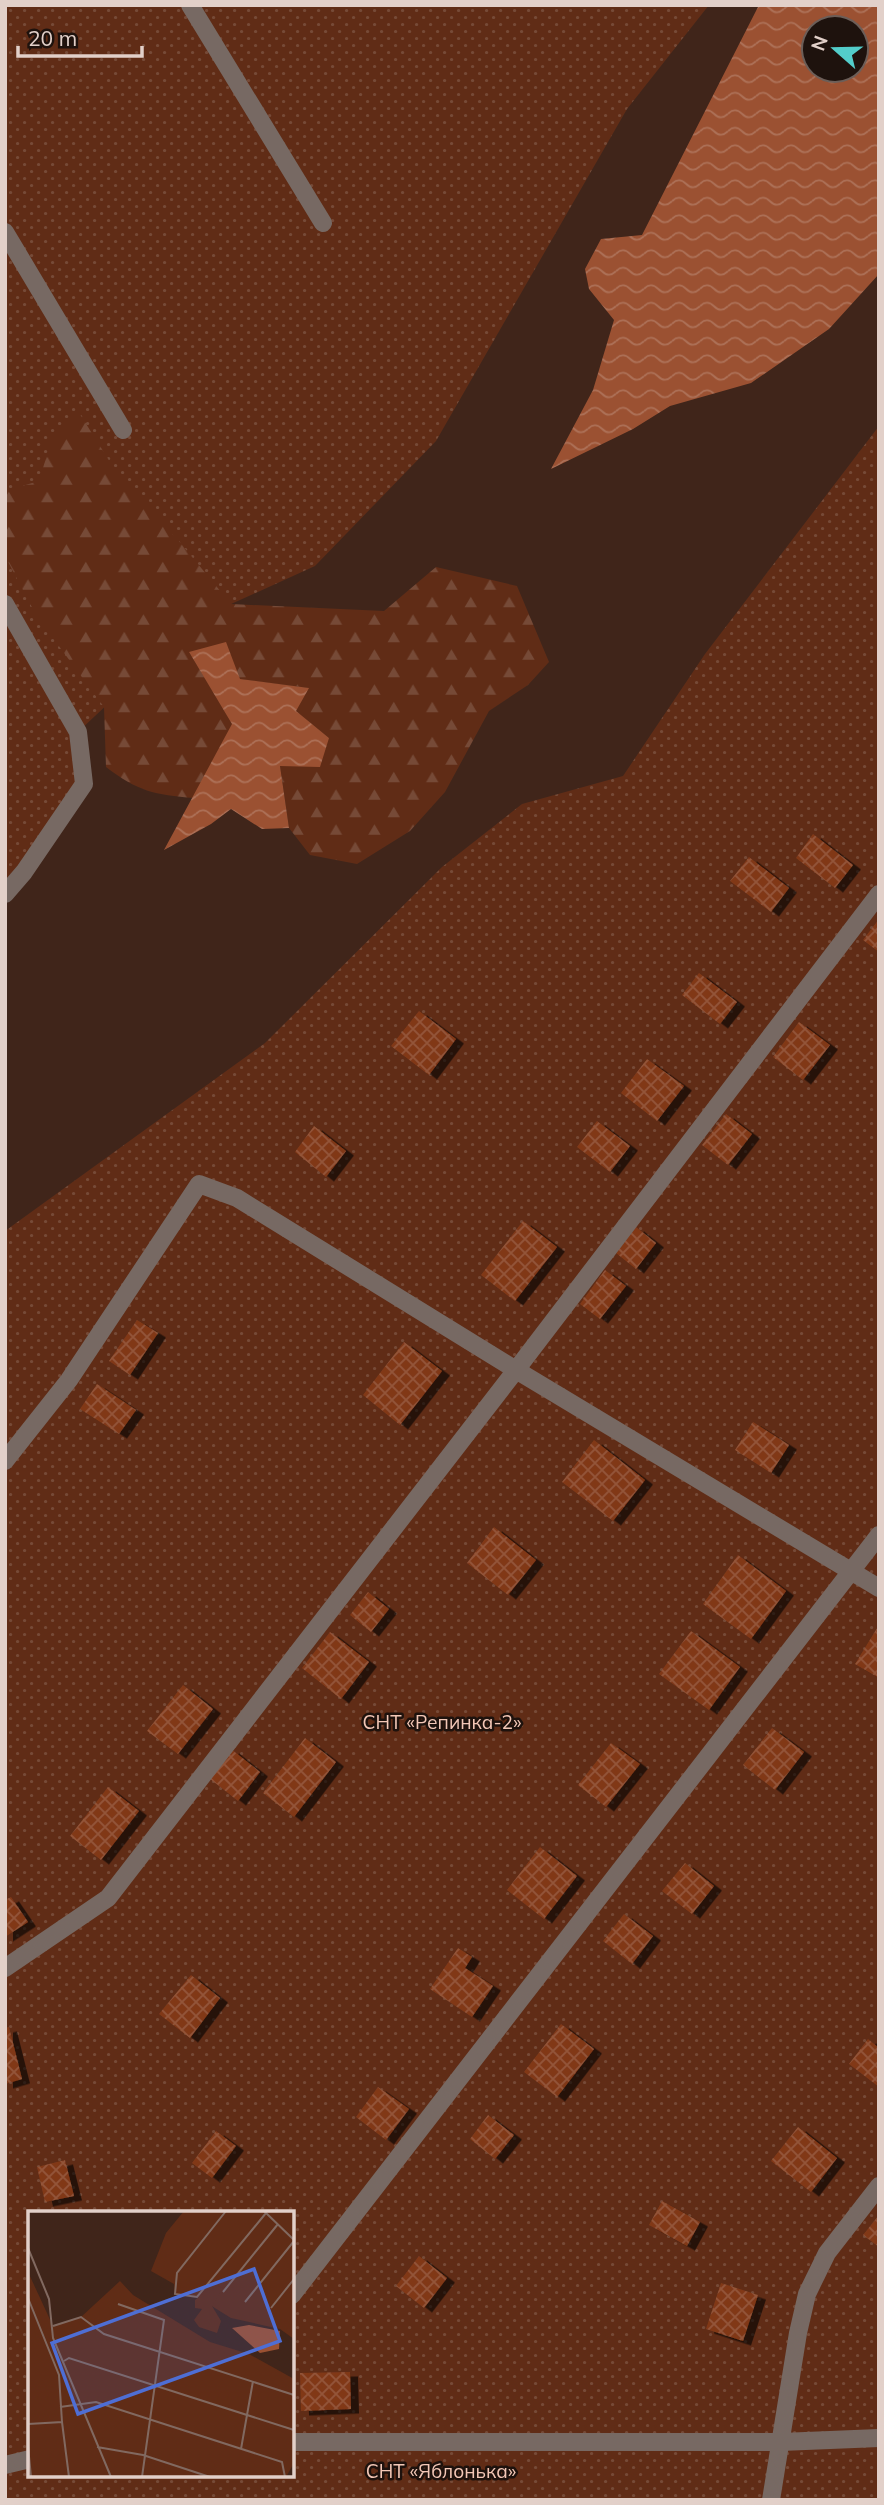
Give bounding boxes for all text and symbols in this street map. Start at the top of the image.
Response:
scale bar [18,14,142,58]
north arrow [800,14,870,84]
text: 20 m [28,25,77,51]
text: N [805,32,833,54]
park label: СНТ «Репинка-2» [363,1710,521,1734]
inset map [28,2211,294,2477]
park label: СНТ «Яблонька» [366,2459,516,2483]

